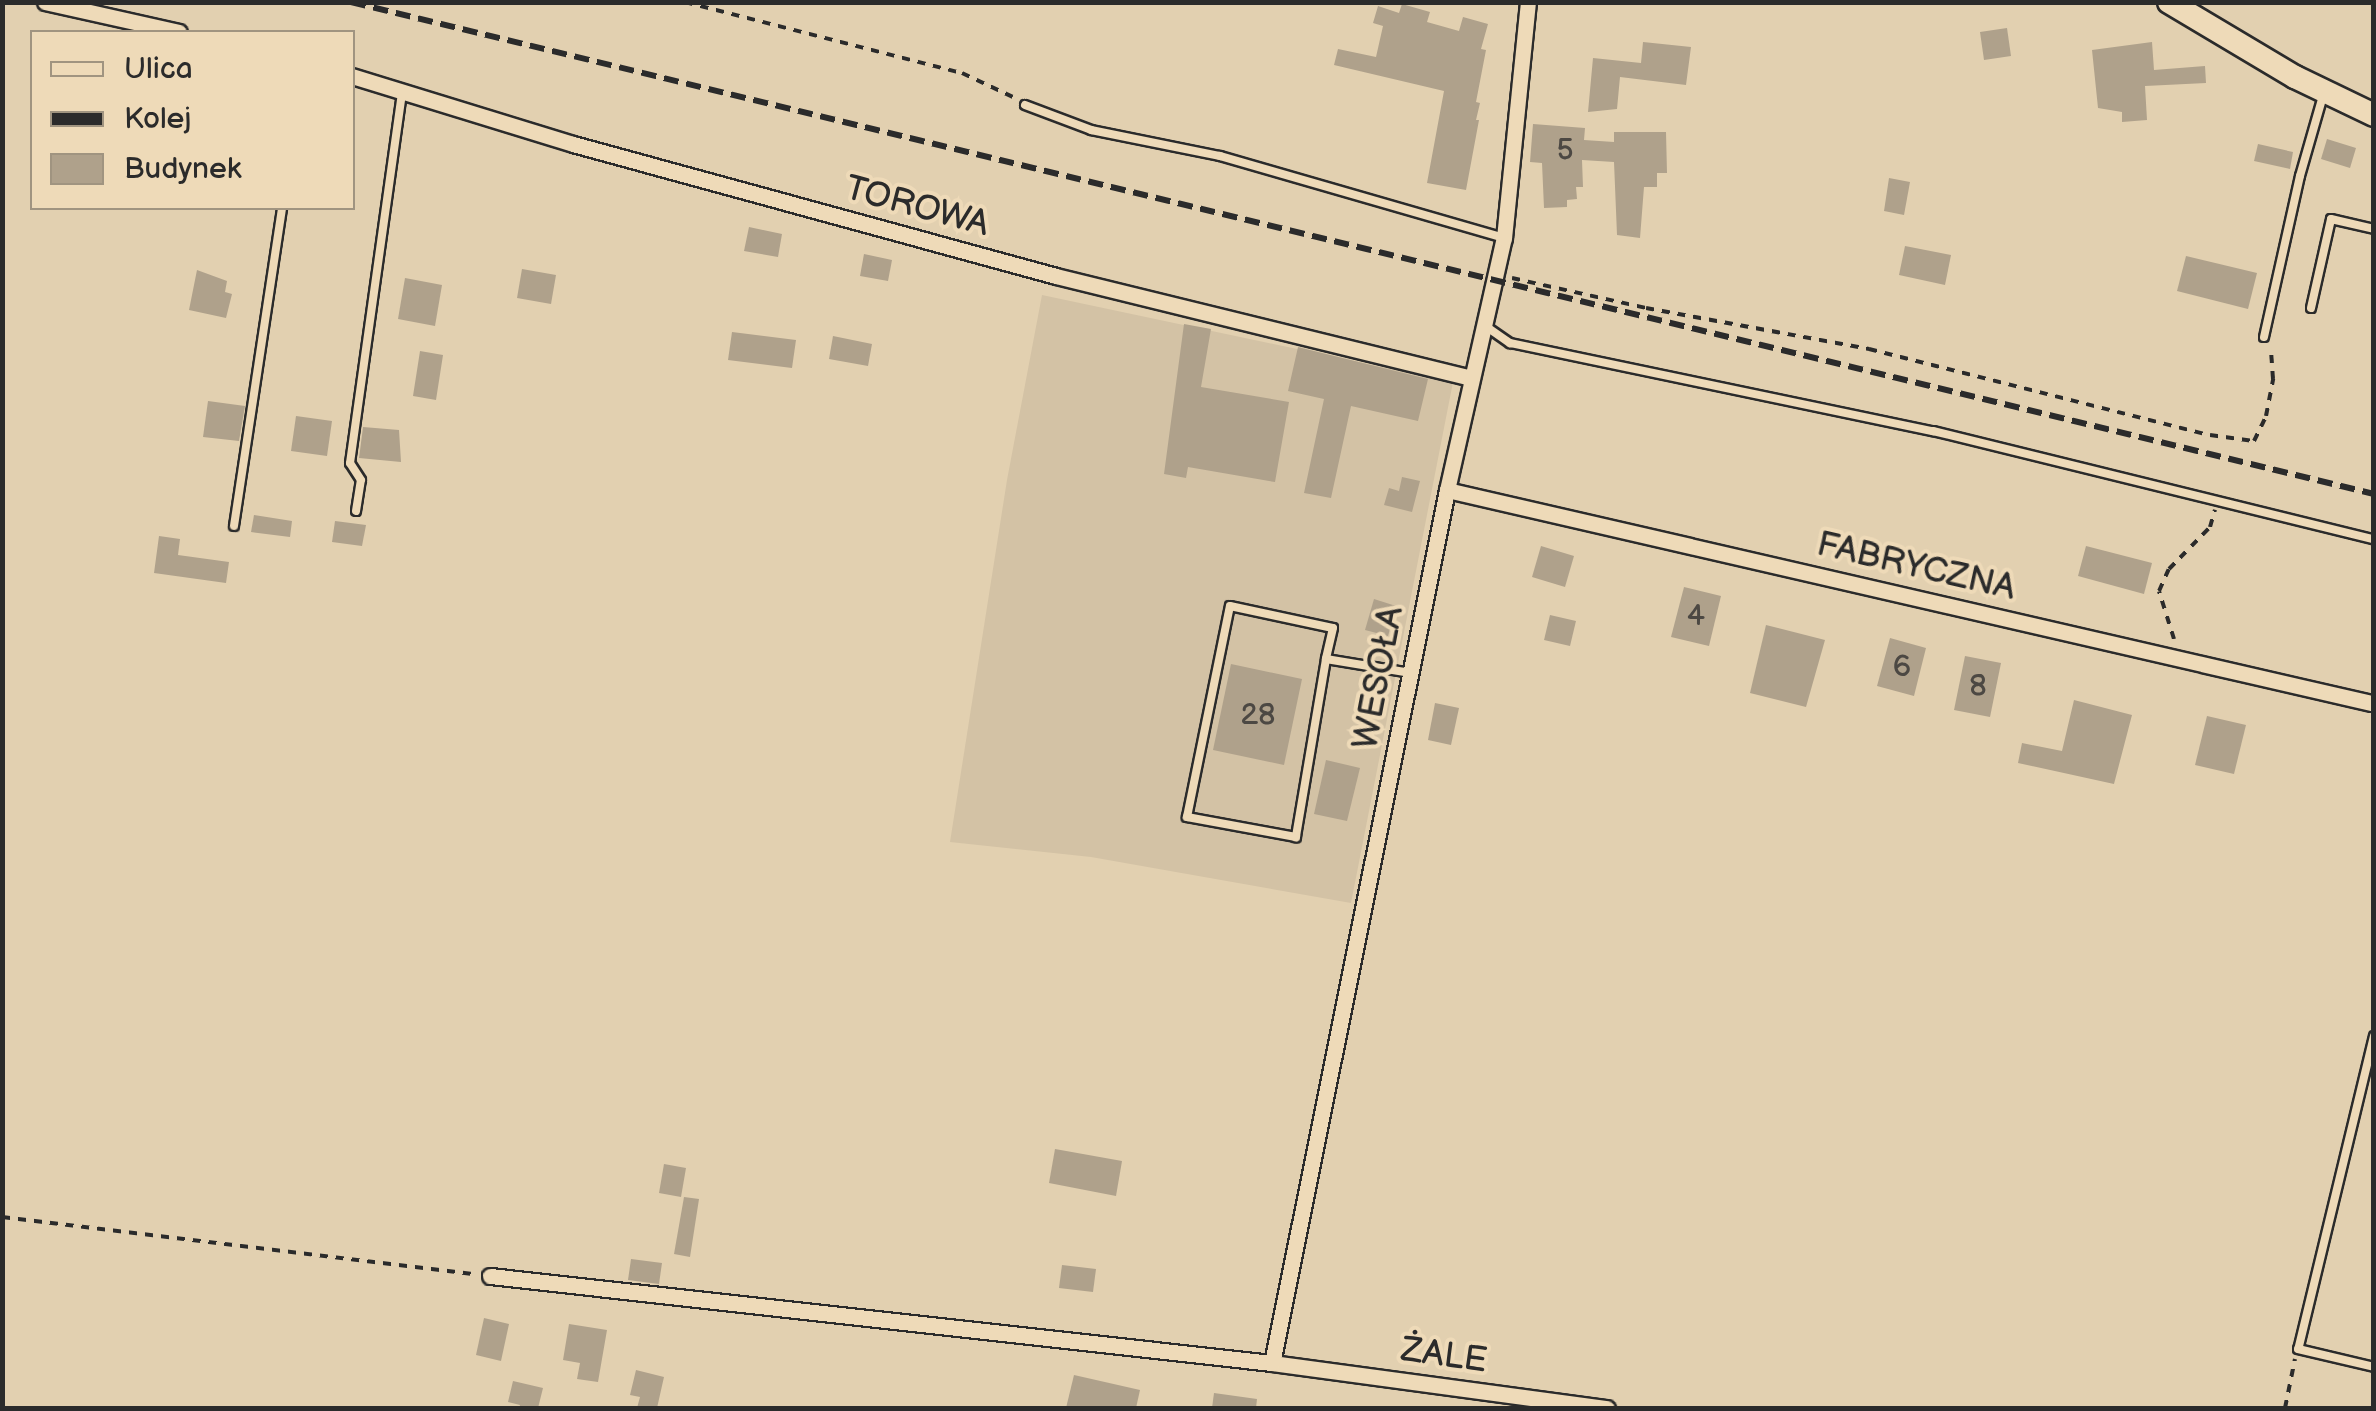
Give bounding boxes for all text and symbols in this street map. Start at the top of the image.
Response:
legend [30,30,355,210]
text: Ulica [124,51,193,87]
text: Kolej [124,101,191,137]
house number: 5 [1556,132,1574,168]
text: Budynek [124,151,241,187]
street label: TOROWA [841,168,993,246]
street label: FABRYCZNA [1813,524,2019,610]
house number: 4 [1687,598,1705,634]
street label: WESOŁA [1345,603,1413,753]
house number: 6 [1893,649,1911,685]
house number: 8 [1969,668,1987,704]
house number: 28 [1240,697,1276,733]
street label: ŻALE [1398,1329,1490,1383]

